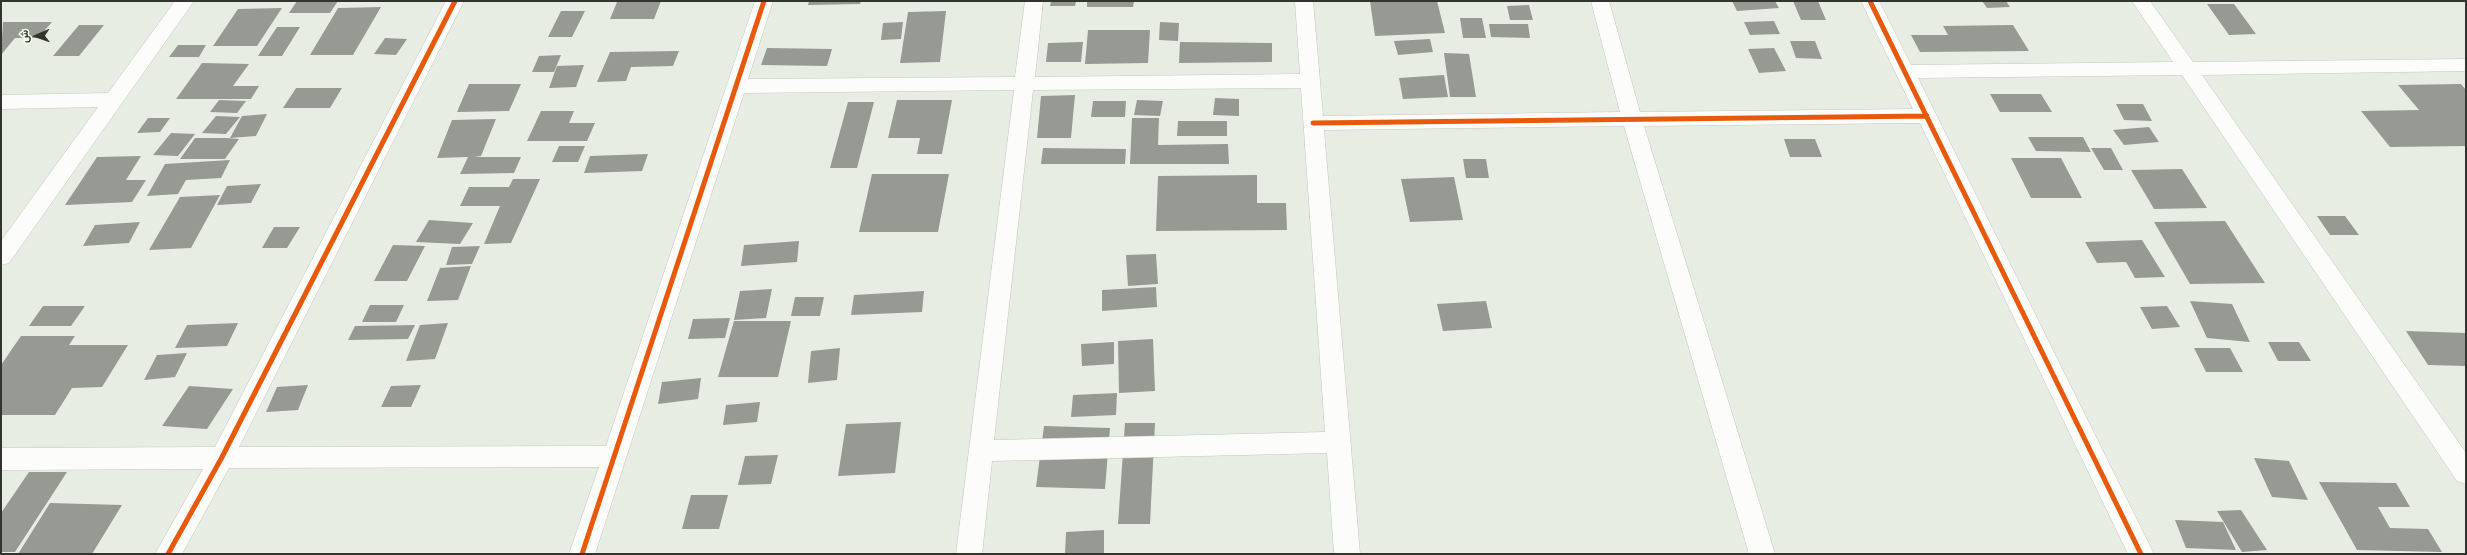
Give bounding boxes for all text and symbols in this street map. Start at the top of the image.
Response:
north arrow [16,16,56,56]
text: ش [18,30,30,43]

